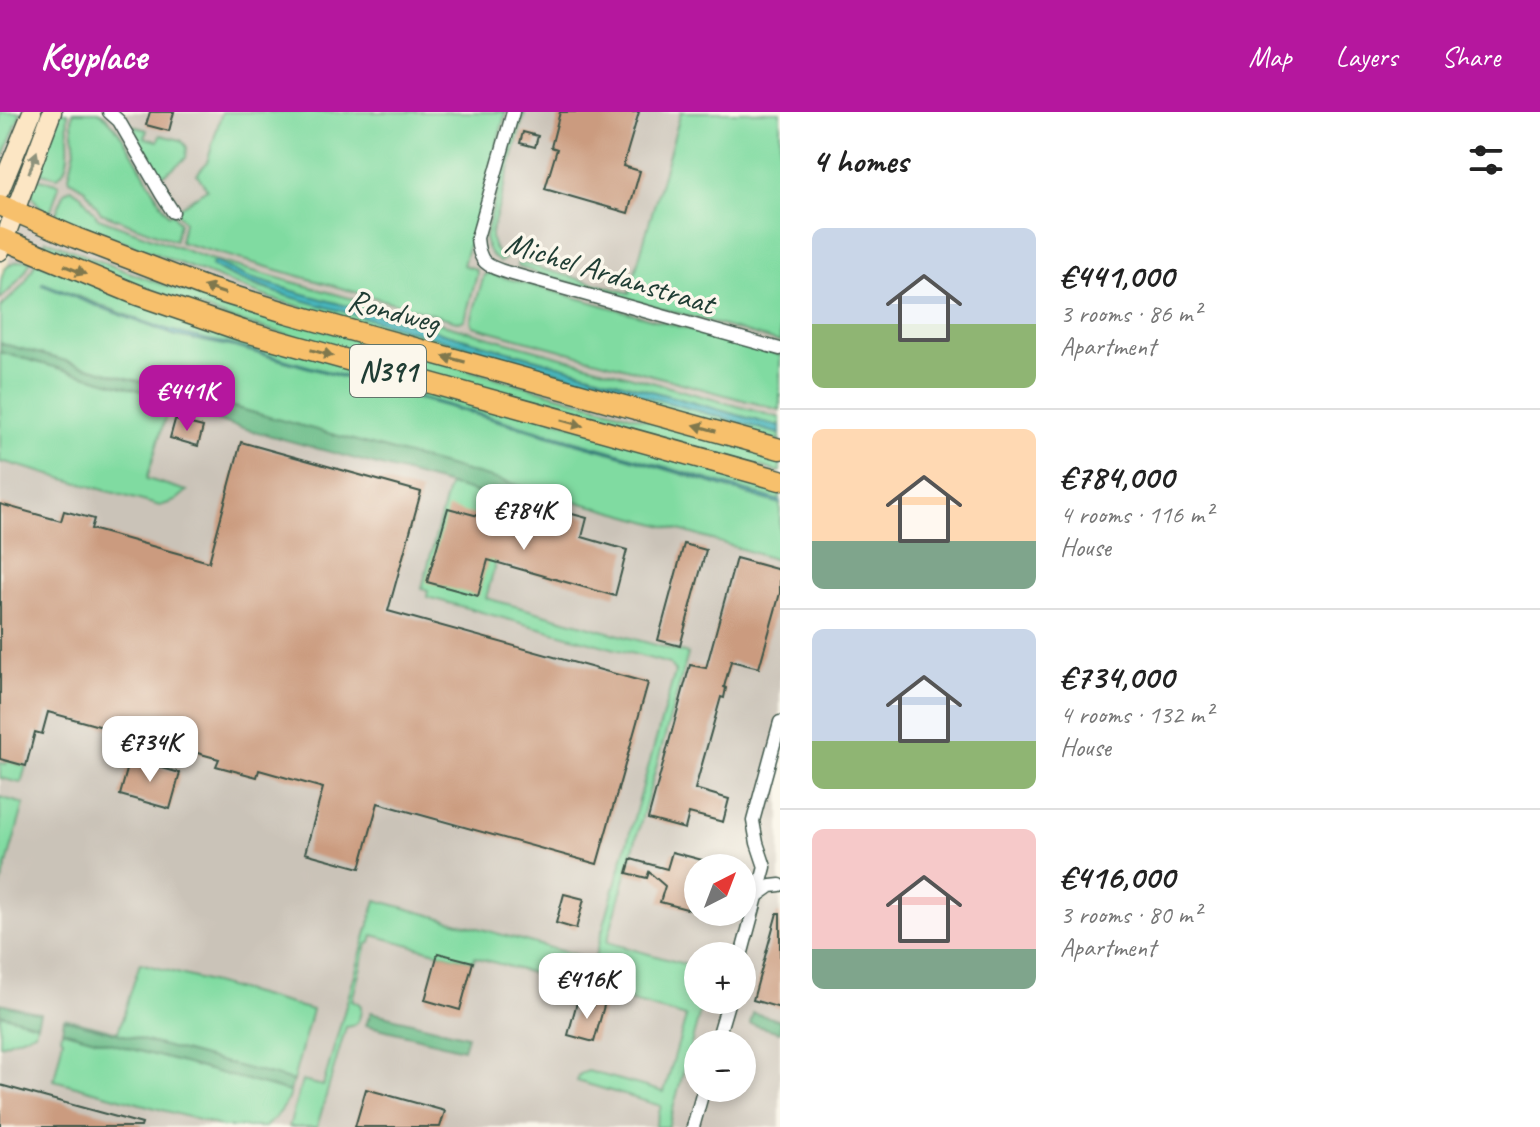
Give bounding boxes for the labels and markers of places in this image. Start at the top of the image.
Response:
pin: €441K [131,365,243,433]
pin: €784K [468,484,580,552]
pin: €734K [94,716,206,784]
pin: €416K [531,953,643,1021]

